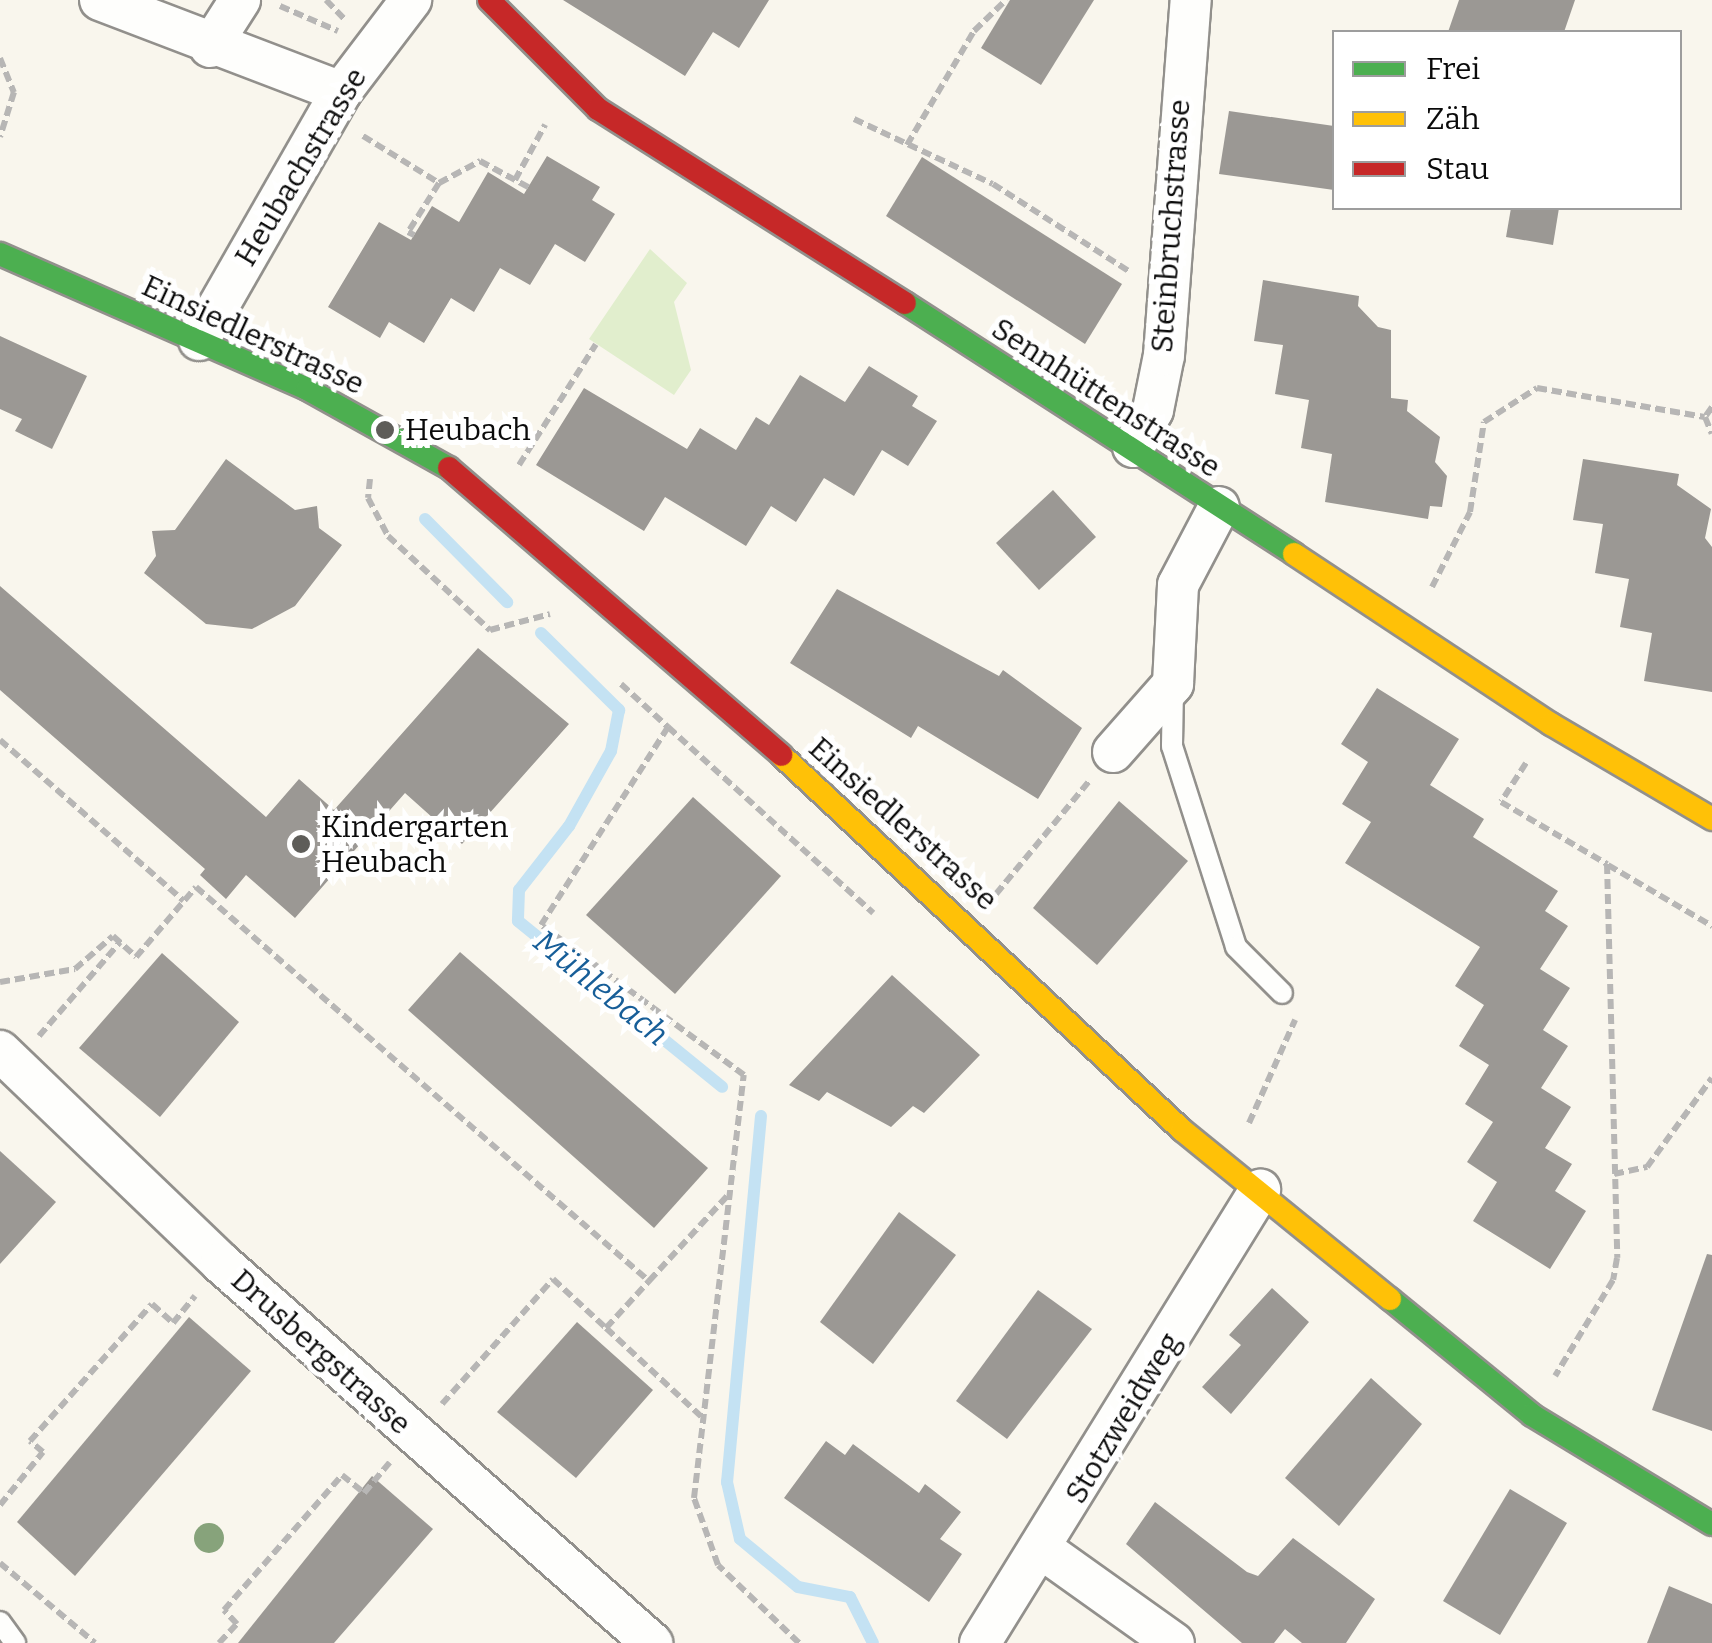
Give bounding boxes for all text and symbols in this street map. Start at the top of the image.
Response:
legend [1332,30,1682,210]
text: Frei [1426,51,1480,87]
street label: Heubachstrasse [228,61,374,273]
street label: Steinbruchstrasse [1144,98,1198,354]
text: Zäh [1426,101,1480,137]
text: Stau [1426,151,1489,187]
street label: Einsiedlerstrasse [136,268,370,402]
street label: Sennhüttenstrasse [985,311,1227,485]
place label: Heubach [405,412,531,448]
marker: Heubach [374,419,396,441]
street label: Einsiedlerstrasse [802,730,1004,918]
place label: Kindergarten Heubach [321,809,509,880]
marker: Kindergarten Heubach [290,833,312,855]
water label: Mühlebach [526,922,676,1054]
street label: Drusbergstrasse [224,1262,418,1442]
street label: Stotzweidweg [1058,1326,1188,1510]

